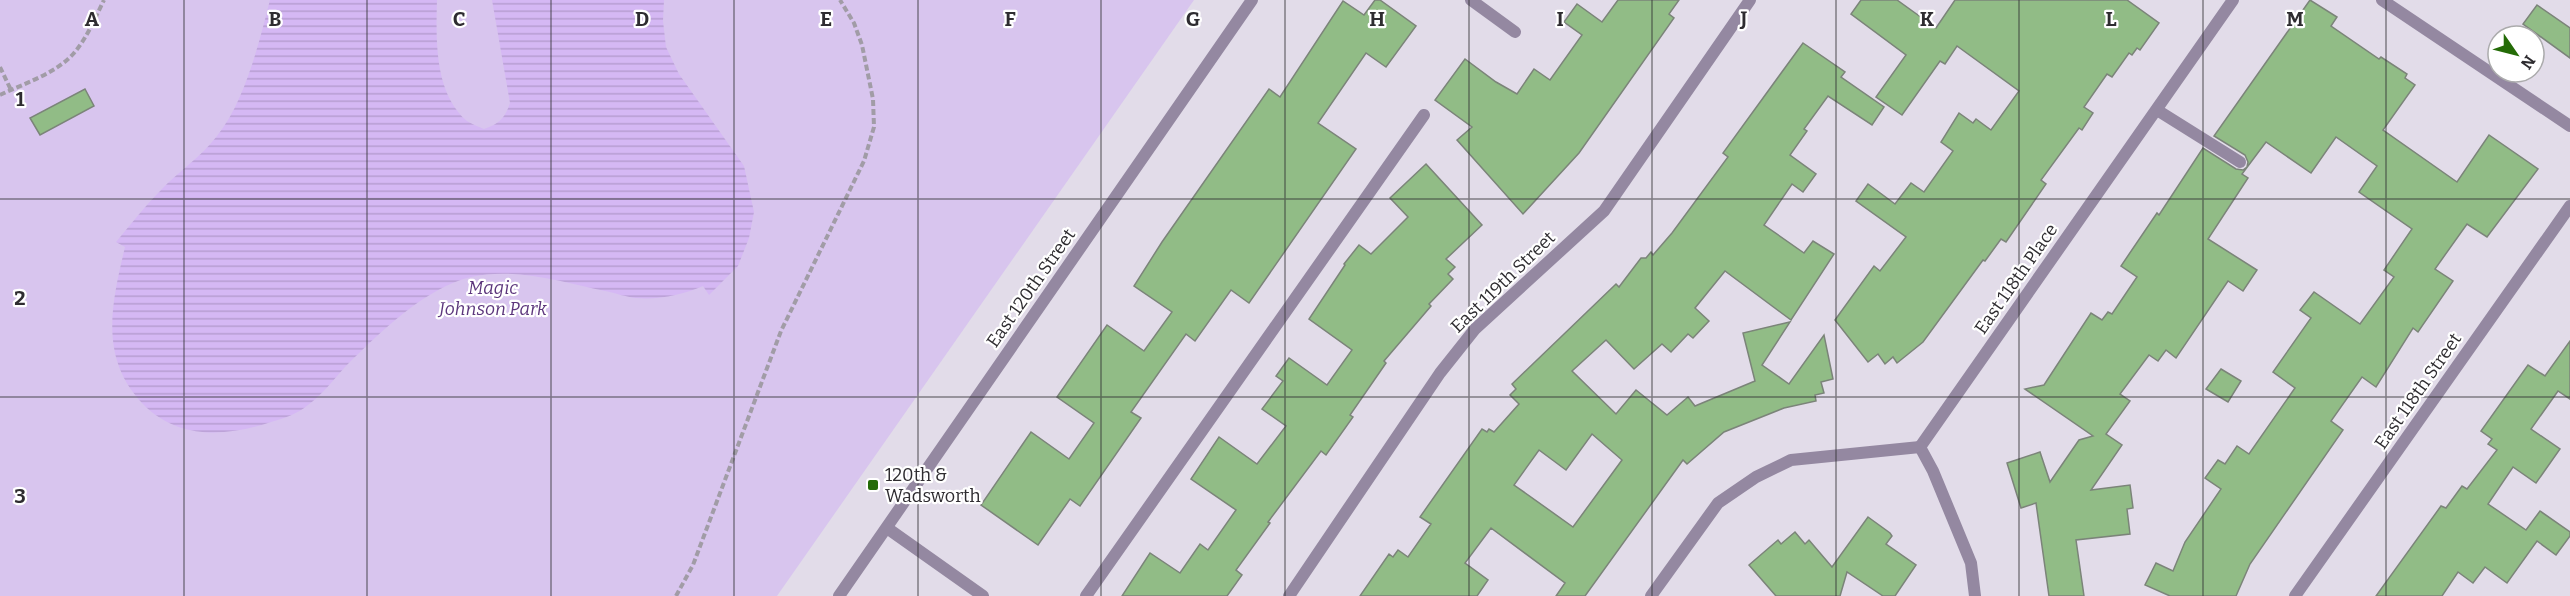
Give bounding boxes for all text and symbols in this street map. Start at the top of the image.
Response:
text: A [85,7,100,31]
text: B [269,7,282,31]
text: C [453,7,465,31]
text: D [635,7,649,31]
text: E [820,7,832,31]
text: F [1004,7,1016,31]
text: G [1186,7,1200,31]
text: H [1369,7,1385,31]
text: I [1556,7,1564,31]
text: J [1740,7,1748,31]
text: K [1920,7,1935,31]
text: L [2105,7,2117,31]
text: M [2286,7,2304,31]
north arrow [2486,24,2546,84]
text: N [2517,52,2539,73]
text: 1 [16,87,25,111]
street label: East 118th Place [1970,220,2062,338]
street label: East 120th Street [982,224,1080,352]
street label: East 119th Street [1446,226,1560,337]
park label: Magic Johnson Park [437,277,547,320]
text: 2 [14,286,26,310]
street label: East 118th Street [2370,328,2466,453]
place label: 120th & Wadsworth [885,464,981,507]
marker: 120th & Wadsworth [866,478,880,492]
text: 3 [14,484,26,508]

